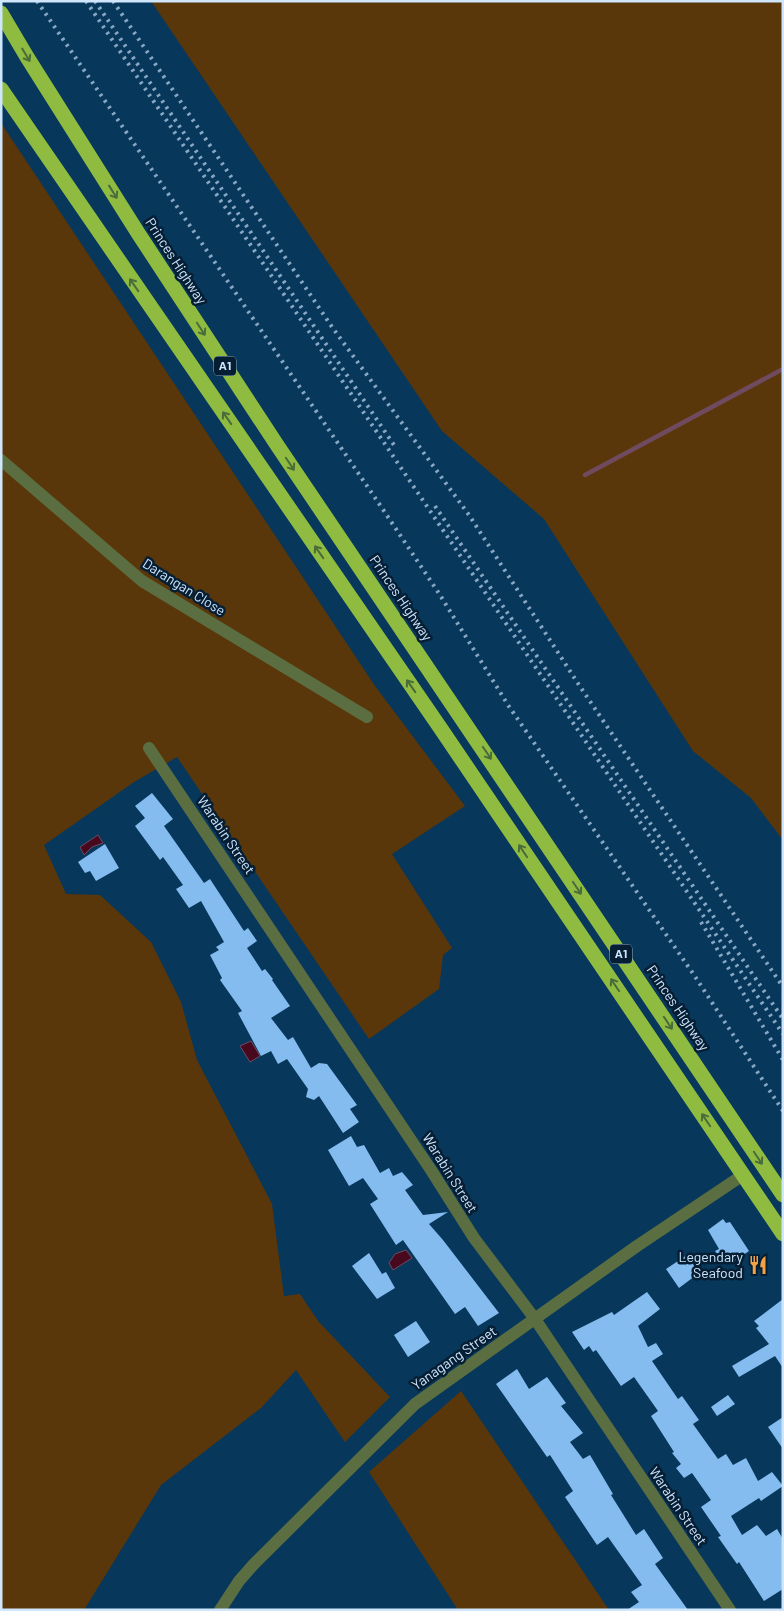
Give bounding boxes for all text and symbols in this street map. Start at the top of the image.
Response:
one-way arrow [21,48,31,62]
one-way arrow [108,185,118,199]
street label: Princes Highway [142,214,211,308]
one-way arrow [129,278,139,292]
one-way arrow [195,322,206,336]
road number: A1 [214,356,236,376]
one-way arrow [222,412,232,426]
one-way arrow [285,457,295,471]
one-way arrow [314,545,324,559]
street label: Princes Highway [367,552,437,644]
street label: Darangan Close [140,554,229,619]
one-way arrow [406,679,416,693]
one-way arrow [482,746,492,760]
street label: Warabin Street [194,792,259,877]
one-way arrow [518,844,528,858]
one-way arrow [573,881,583,895]
road number: A1 [610,944,632,964]
street label: Princes Highway [644,962,714,1054]
one-way arrow [610,979,620,993]
one-way arrow [663,1016,673,1030]
one-way arrow [701,1113,711,1127]
street label: Warabin Street [419,1130,482,1216]
one-way arrow [753,1151,763,1165]
place label: Legendary Seafood [678,1248,744,1281]
restaurant icon: Legendary Seafood [747,1254,769,1276]
street label: Yanagang Street [408,1322,499,1393]
street label: Warabin Street [646,1463,711,1548]

